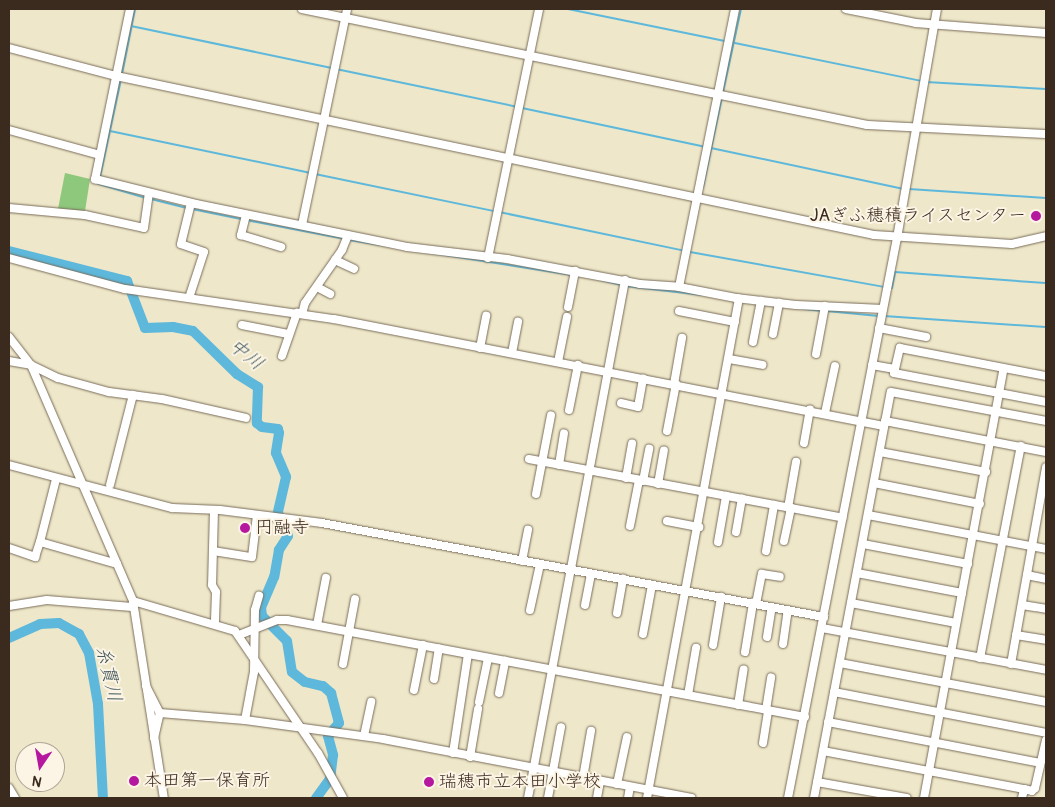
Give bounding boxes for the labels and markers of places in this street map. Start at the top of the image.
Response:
place label: JAぎふ穂積ライスセンター [808,205,1026,227]
marker: JAぎふ穂積ライスセンター [1030,210,1042,222]
place label: 円融寺 [255,517,309,539]
marker: 円融寺 [239,522,251,534]
place label: 本田第一保育所 [144,770,270,792]
place label: 瑞穂市立本田小学校 [439,771,601,793]
marker: 本田第一保育所 [128,775,140,787]
marker: 瑞穂市立本田小学校 [423,776,435,788]

